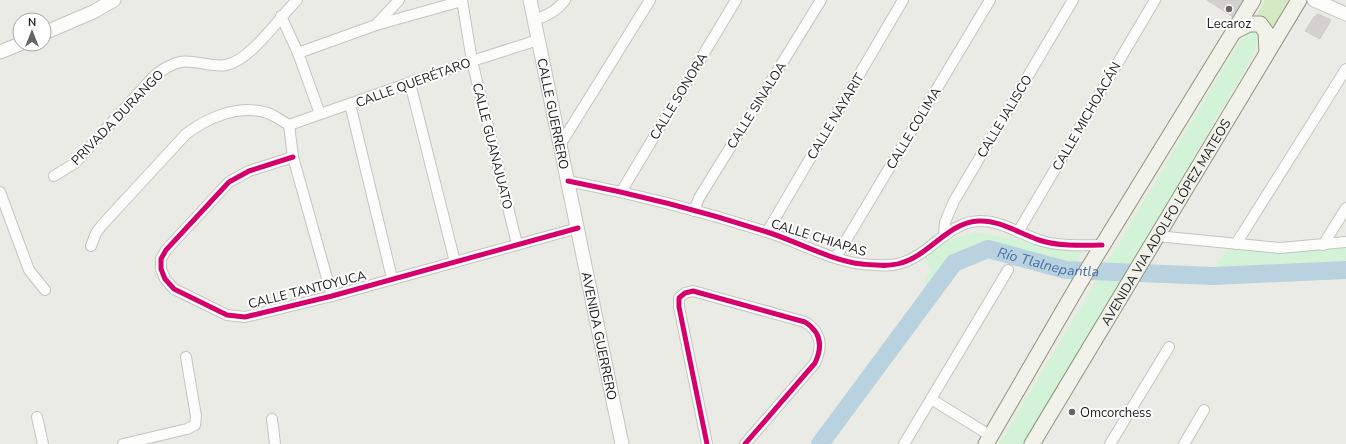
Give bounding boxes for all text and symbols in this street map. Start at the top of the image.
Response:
marker: Lecaroz [1224,4,1234,14]
north arrow [12,12,52,52]
text: N [28,15,36,30]
place label: Lecaroz [1207,15,1251,33]
street label: CALLE SONORA [646,49,712,143]
street label: CALLE QUERÉTARO [353,53,473,112]
street label: CALLE GUERRERO [532,57,573,171]
street label: CALLE SINALOA [723,58,791,152]
street label: CALLE MICHOACÁN [1047,58,1125,174]
street label: PRIVADA DURANGO [67,66,168,169]
street label: CALLE NAYARIT [803,70,869,163]
street label: CALLE JALISCO [973,72,1037,161]
street label: CALLE GUANAJUATO [468,81,516,212]
street label: CALLE COLIMA [882,84,946,173]
street label: AVENIDA VIA ADOLFO LÓPEZ MATEOS [1097,116,1236,329]
street label: CALLE CHIAPAS [769,215,869,261]
water label: Río Tlalnepantla [995,243,1099,281]
street label: CALLE TANTOYUCA [246,266,369,313]
street label: AVENIDA GUERRERO [577,270,621,402]
place label: Omcorchess [1080,404,1152,422]
marker: Omcorchess [1067,407,1077,417]

